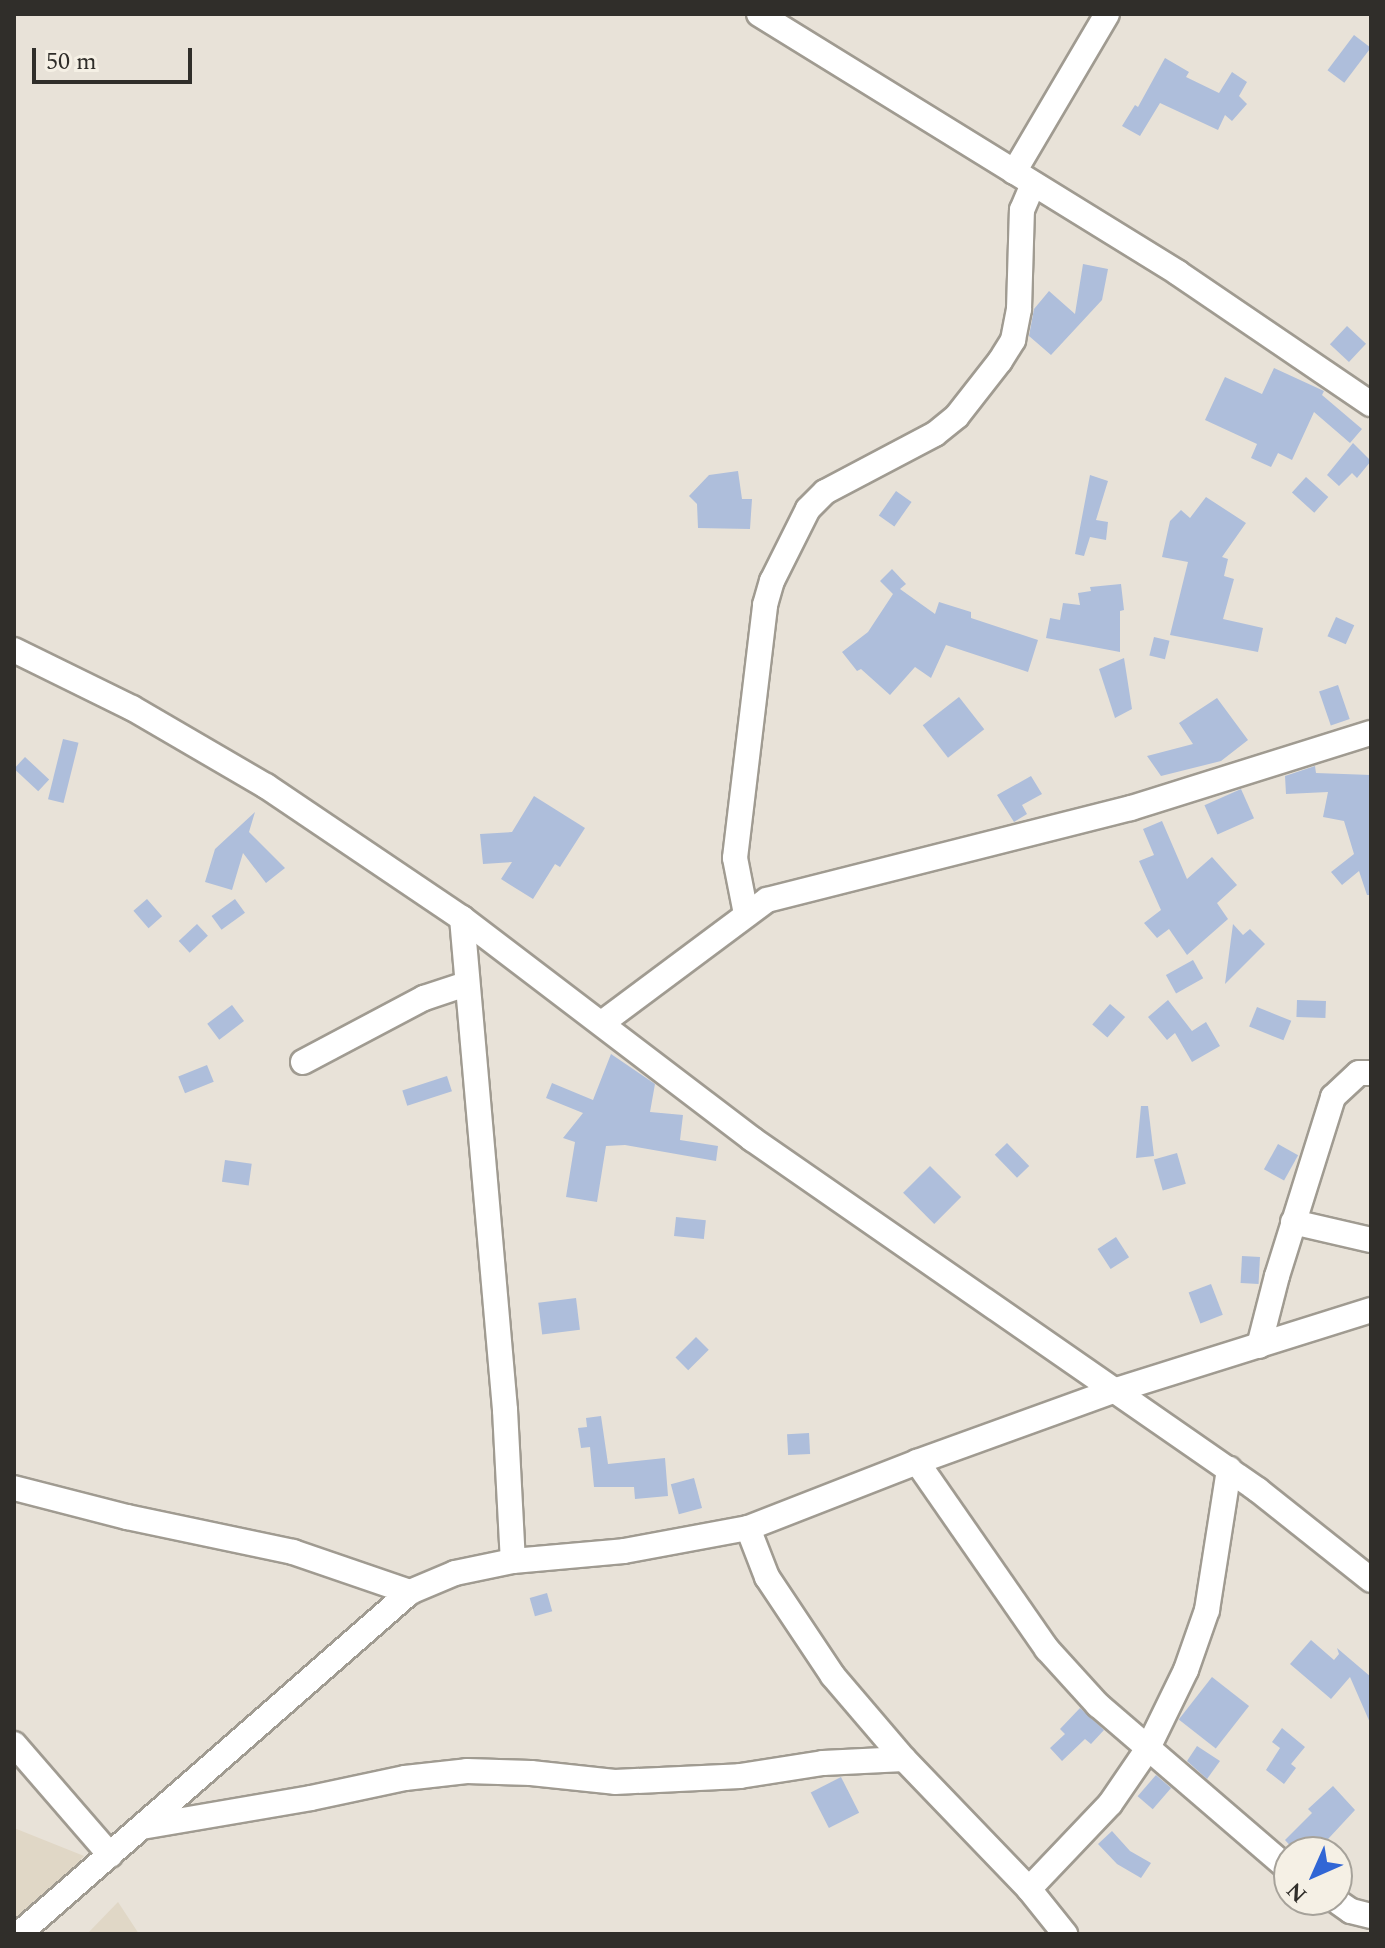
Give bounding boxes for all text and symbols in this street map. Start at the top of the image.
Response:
scale bar [36,32,196,82]
text: 50 m [46,44,97,80]
north arrow [1273,1836,1353,1916]
text: N [1279,1874,1315,1910]

